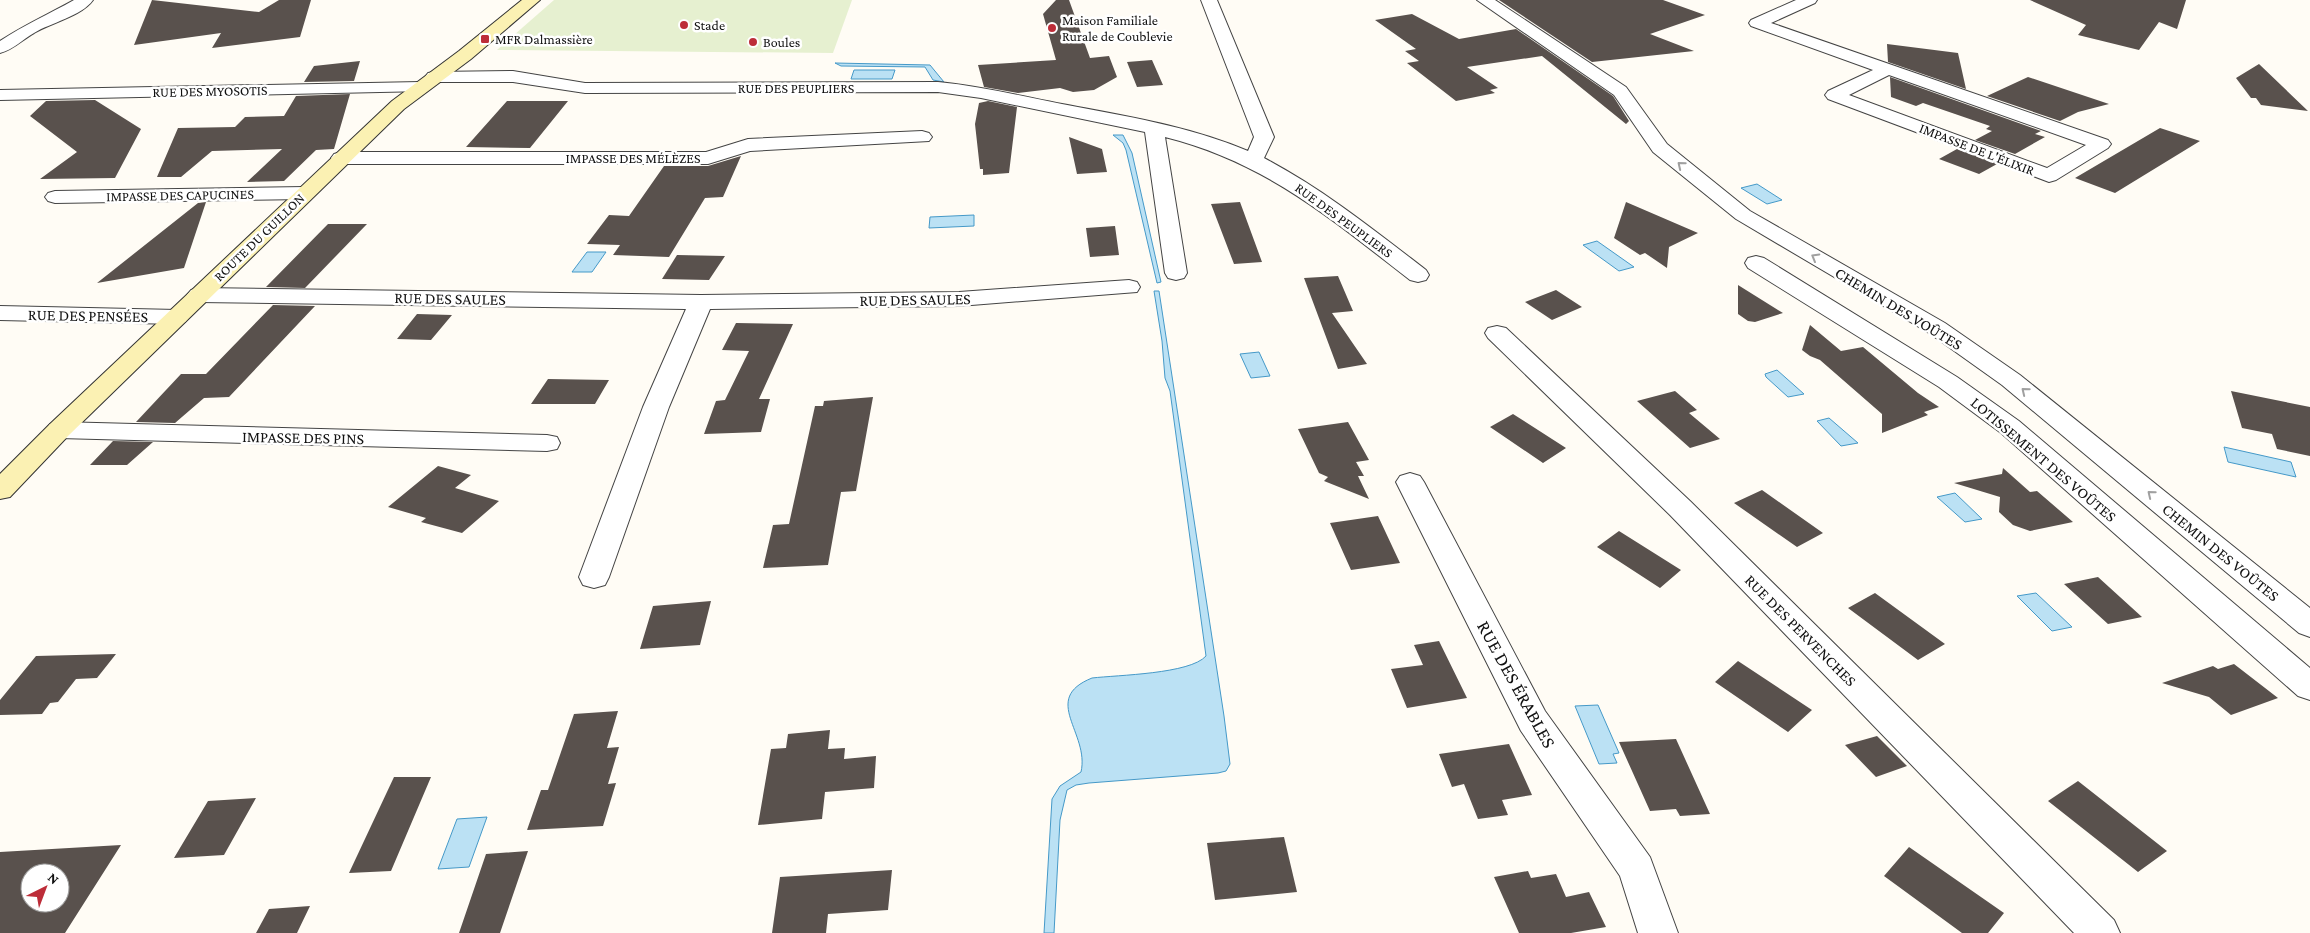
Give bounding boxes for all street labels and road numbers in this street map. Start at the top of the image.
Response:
street label: RUE DES PEUPLIERS [738,80,855,96]
street label: RUE DES MYOSOTIS [152,82,268,100]
street label: IMPASSE DE L'ÉLIXIR [1917,120,2037,178]
street label: IMPASSE DES MÉLÈZES [566,150,701,166]
street label: RUE DES PEUPLIERS [1292,179,1396,261]
street label: IMPASSE DES CAPUCINES [106,186,254,204]
street label: ROUTE DU GUILLON [210,190,308,284]
street label: CHEMIN DES VOÛTES [1832,264,1965,353]
street label: RUE DES SAULES [394,289,506,308]
street label: RUE DES SAULES [859,290,971,309]
street label: RUE DES PENSÉES [28,306,148,325]
street label: LOTISSEMENT DES VOÛTES [1968,394,2120,525]
street label: IMPASSE DES PINS [242,428,364,447]
street label: CHEMIN DES VOÛTES [2159,500,2282,605]
street label: RUE DES PERVENCHES [1742,571,1860,689]
street label: RUE DES ÉRABLES [1473,617,1560,752]

